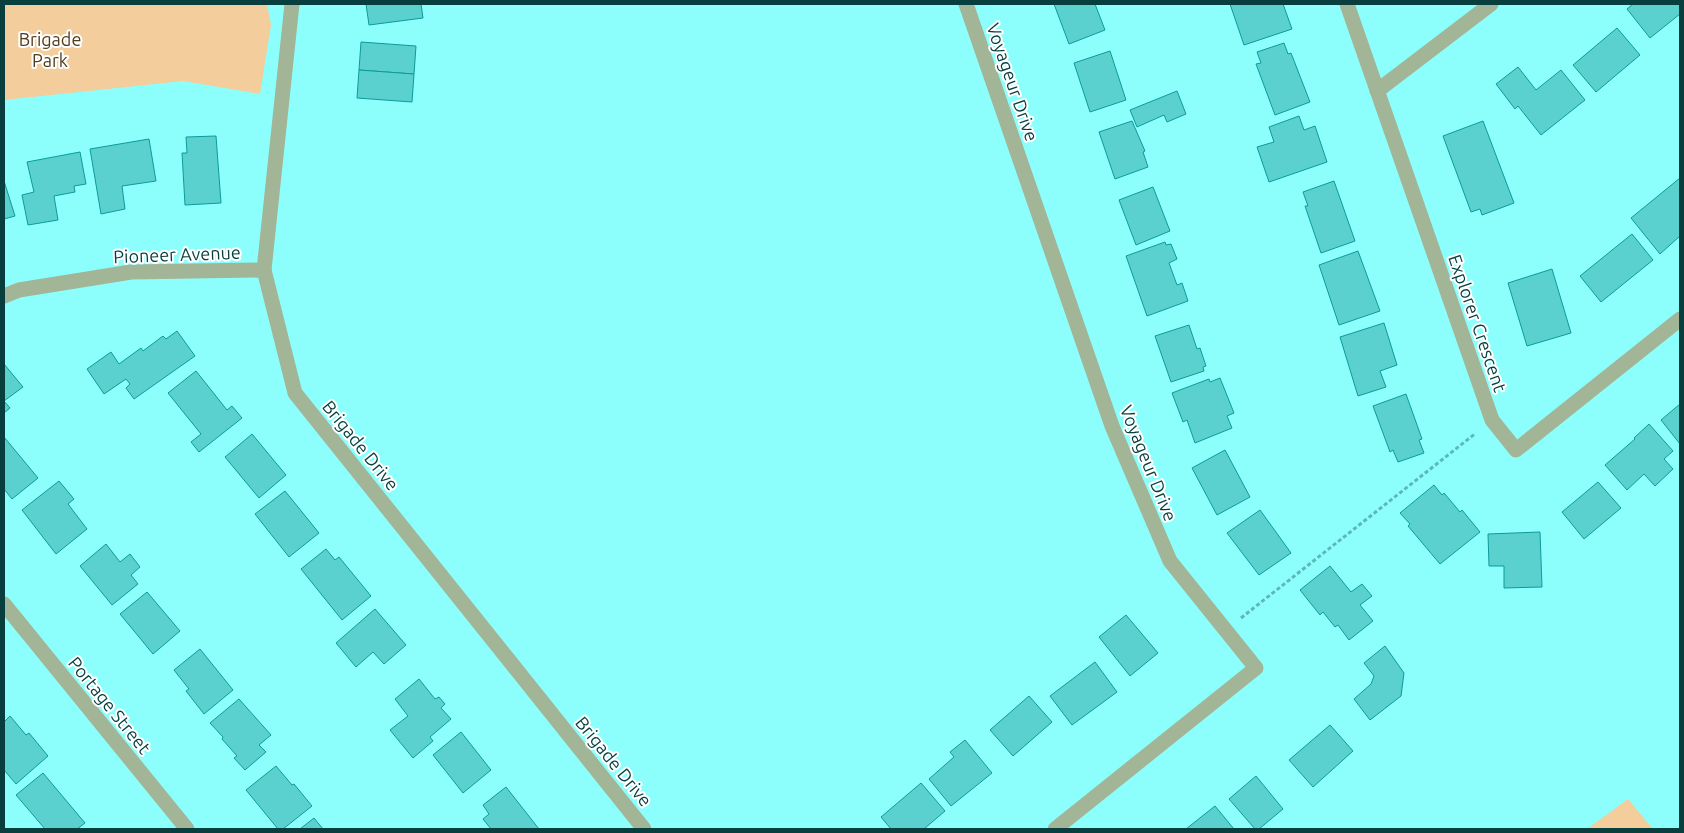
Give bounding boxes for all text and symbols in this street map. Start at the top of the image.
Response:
street label: Voyageur Drive [983,20,1043,144]
park label: Brigade Park [19,29,81,70]
street label: Pioneer Avenue [113,242,241,266]
street label: Explorer Crescent [1445,252,1511,394]
street label: Brigade Drive [319,396,403,494]
street label: Voyageur Drive [1117,402,1181,524]
street label: Portage Street [65,653,155,757]
street label: Brigade Drive [572,712,656,810]

